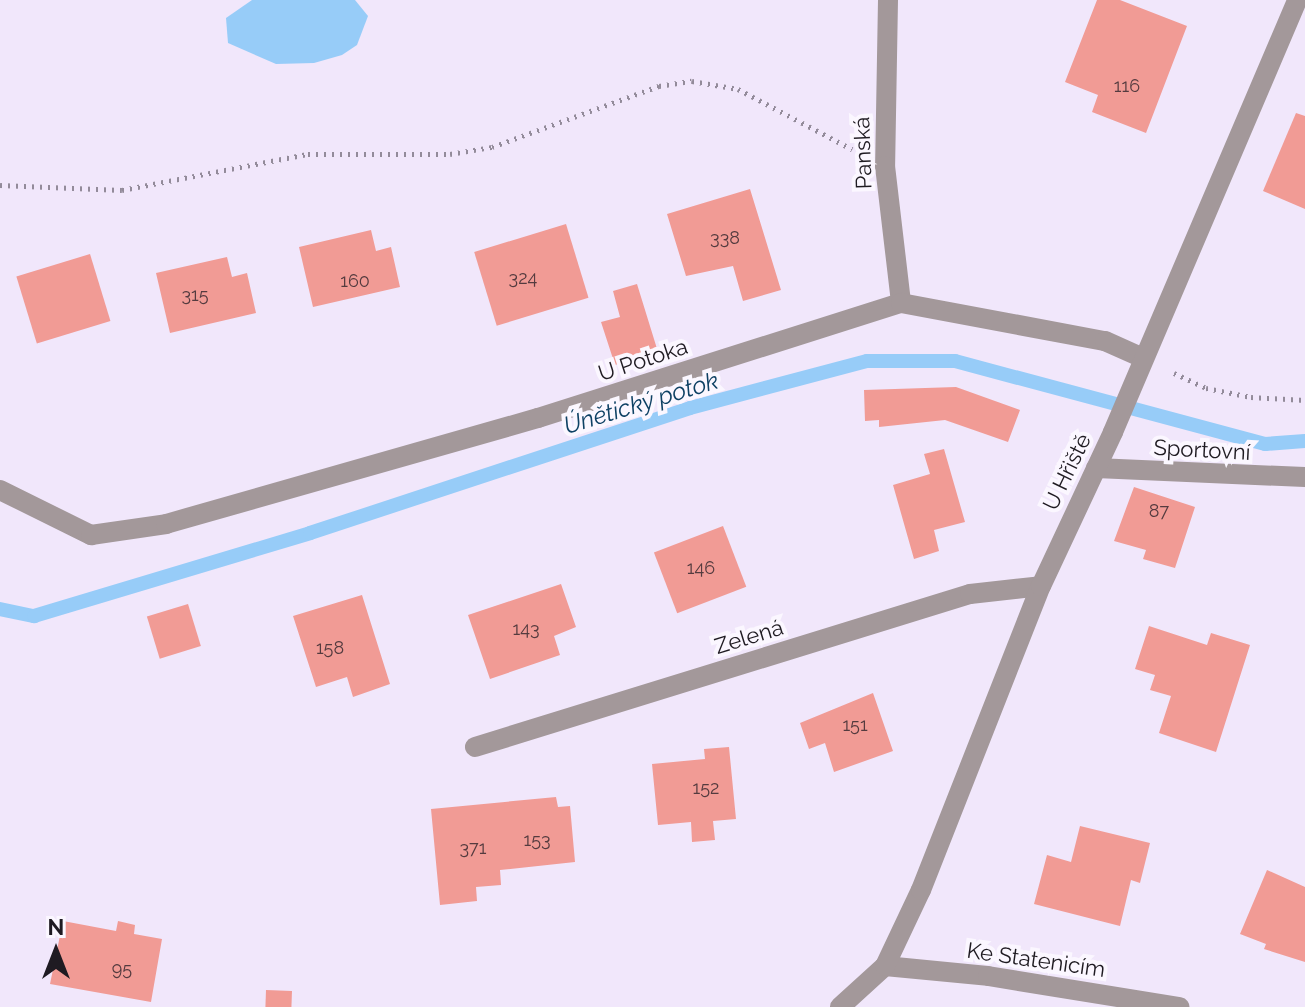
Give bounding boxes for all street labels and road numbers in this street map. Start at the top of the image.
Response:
street label: Panská [849,116,877,190]
street label: U Potoka [595,333,691,387]
street label: U Hřiště [1037,430,1097,514]
street label: Sportovní [1153,434,1251,466]
street label: Zelená [712,614,786,660]
street label: Ke Statenicím [965,937,1107,983]

